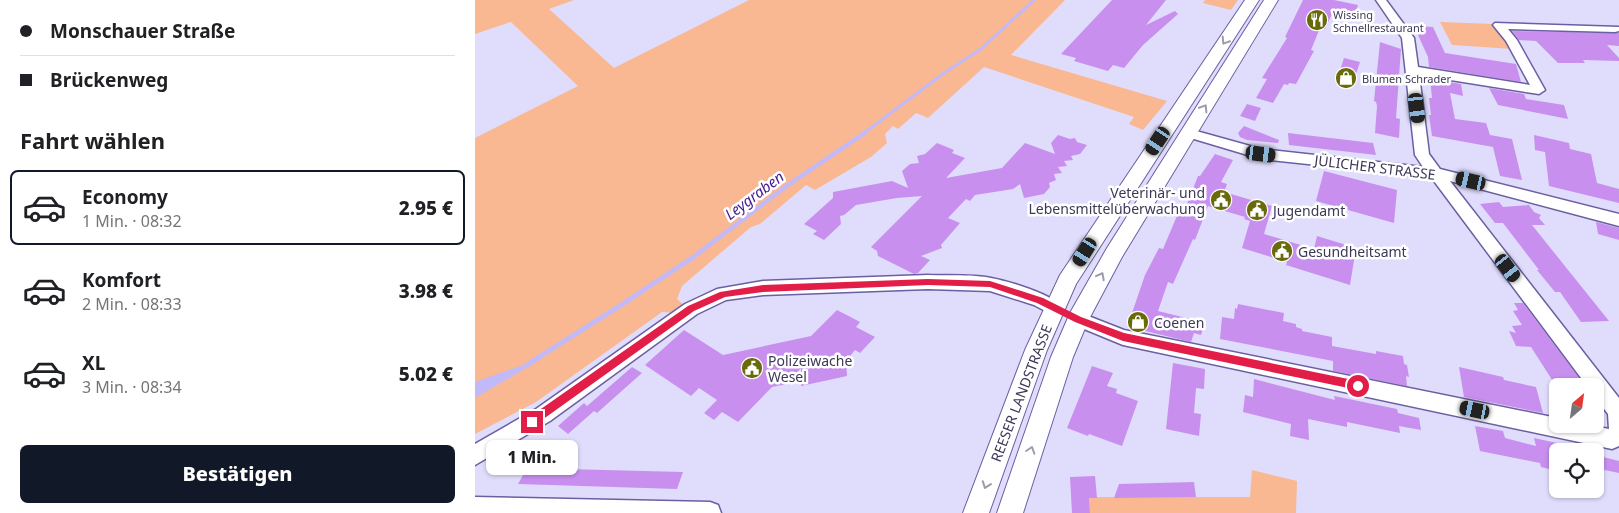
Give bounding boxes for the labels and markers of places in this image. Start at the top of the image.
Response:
place label: Wissing Schnellrestaurant [1333,7,1424,35]
restaurant icon: Wissing Schnellrestaurant [1305,8,1329,32]
shop icon: Blumen Schrader [1334,66,1358,90]
place label: Blumen Schrader [1362,71,1452,86]
place label: Veterinär- und Lebensmittelüberwachung [1029,183,1205,218]
public building icon: Veterinär- und Lebensmittelüberwachung [1209,188,1233,212]
public building icon: Jugendamt [1245,198,1269,222]
place label: Jugendamt [1271,201,1345,220]
public building icon: Gesundheitsamt [1270,239,1294,263]
place label: Gesundheitsamt [1298,242,1407,261]
shop icon: Coenen [1126,310,1150,334]
place label: Coenen [1154,313,1204,332]
place label: Polizeiwache Wesel [768,351,852,386]
public building icon: Polizeiwache Wesel [740,356,764,380]

